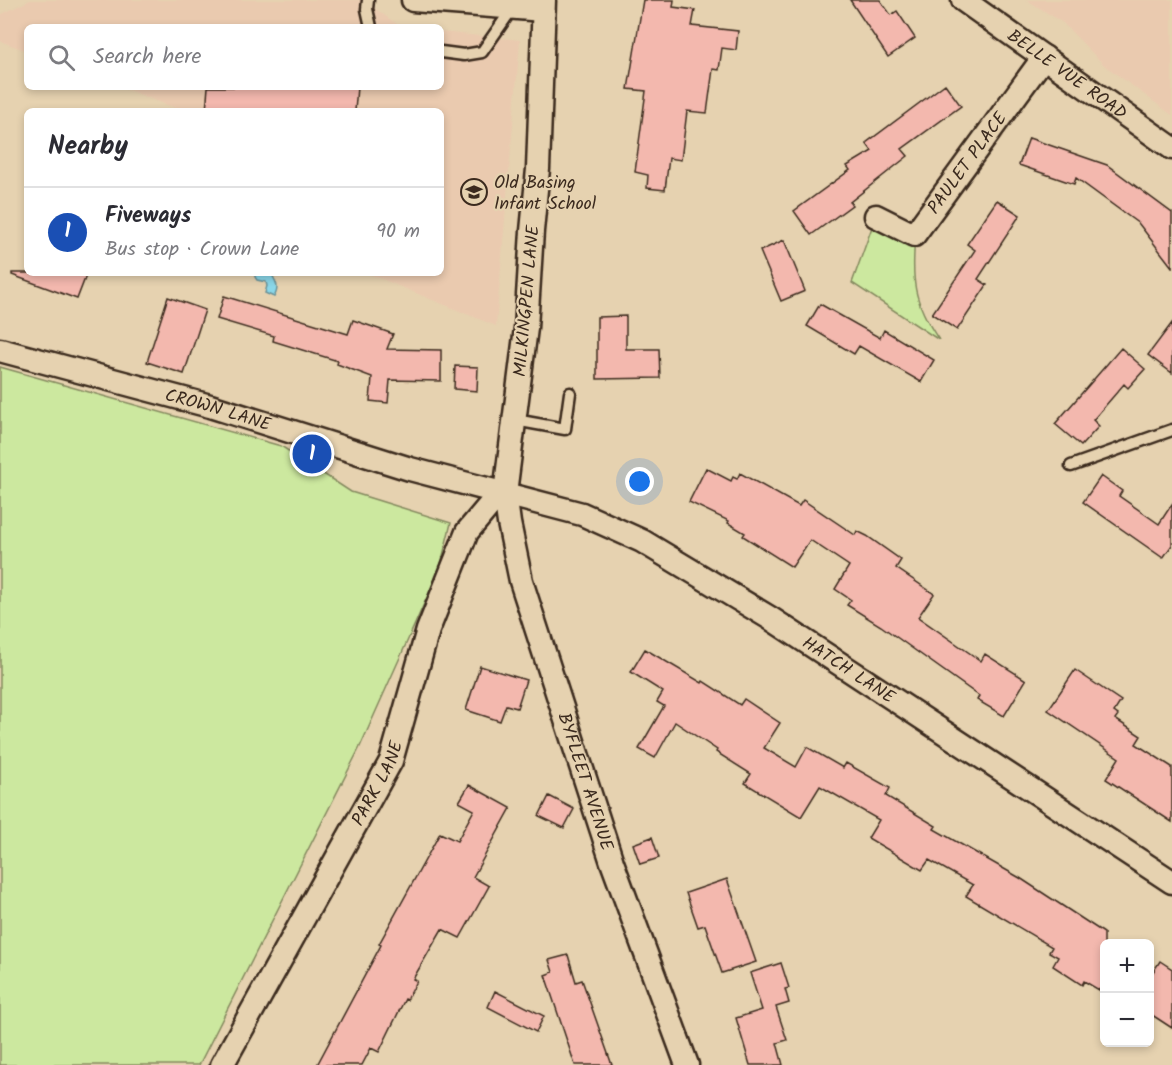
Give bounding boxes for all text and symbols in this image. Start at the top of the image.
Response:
street label: BELLE VUE ROAD [1000,22,1133,128]
search box [24,24,444,90]
text: Search here [93,40,201,75]
icon: search [45,41,78,74]
street label: PAULET PLACE [921,106,1016,221]
text: Nearby [48,126,128,168]
place label: Old Basing Infant School [494,169,597,219]
school or university icon: Old Basing Infant School [459,177,489,207]
text: Fiveways [105,199,191,234]
text: 1 [64,216,71,248]
text: 90 m [376,216,420,248]
street label: MILKINGPEN LANE [506,224,549,378]
text: Bus stop · Crown Lane [105,234,299,266]
street label: CROWN LANE [161,382,275,440]
pin: 1 [292,432,332,476]
your location [625,467,654,496]
street label: HATCH LANE [795,630,901,712]
street label: BYFLEET AVENUE [549,709,621,855]
street label: PARK LANE [345,737,412,832]
map controls [1100,939,1154,1047]
button: + [1100,939,1154,993]
button: − [1100,993,1154,1047]

